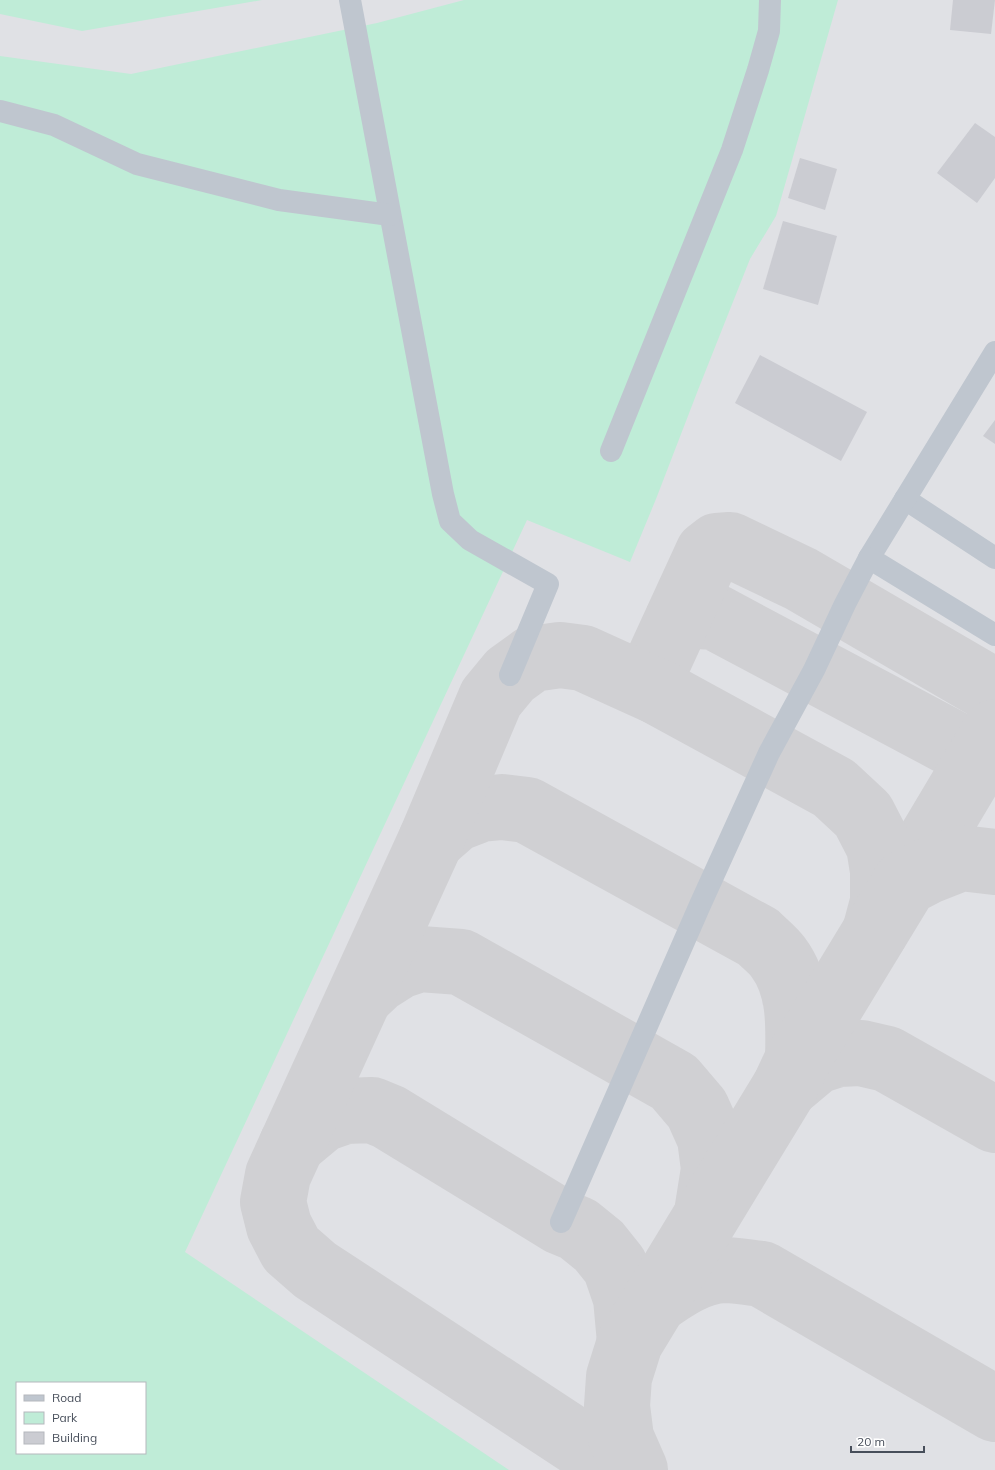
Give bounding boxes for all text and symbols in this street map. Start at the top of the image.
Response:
legend [16,1382,146,1454]
text: Road [52,1390,81,1405]
text: Park [52,1410,78,1425]
scale bar [851,1428,924,1454]
text: Building [52,1430,97,1445]
text: 20 m [857,1434,885,1449]

